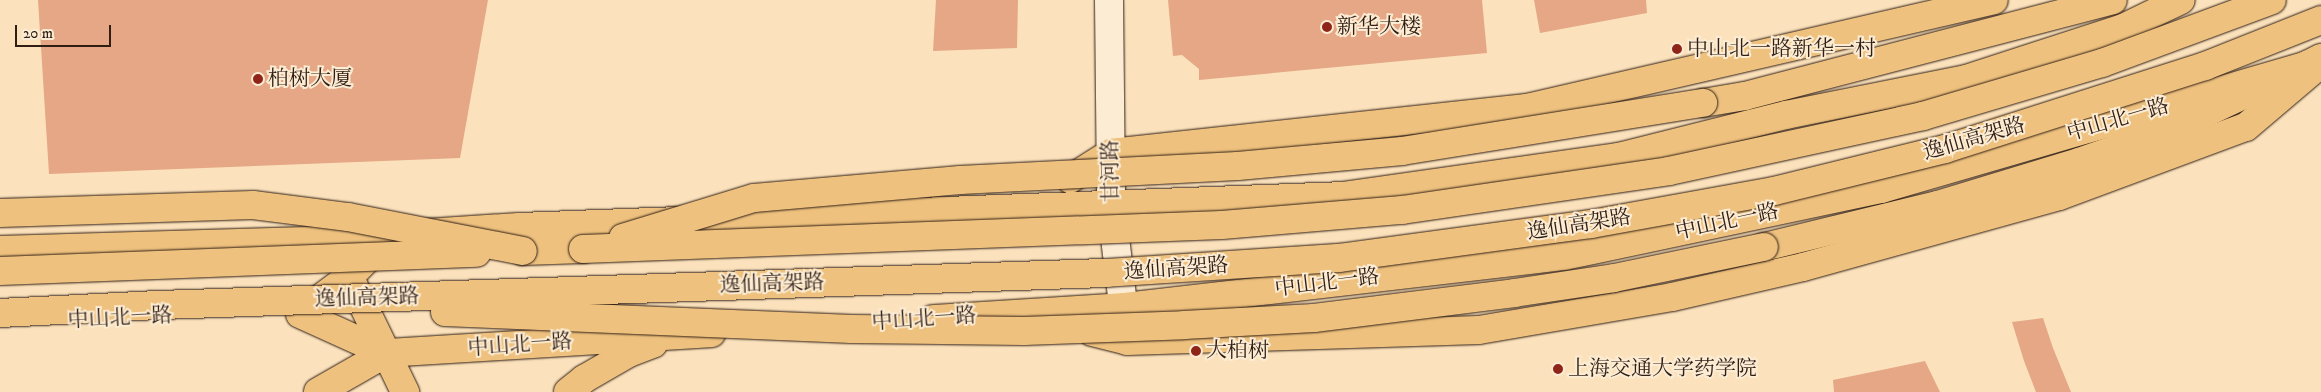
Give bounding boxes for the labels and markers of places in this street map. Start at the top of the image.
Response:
place label: 新华大楼 [1337,14,1421,40]
marker: 新华大楼 [1321,21,1333,33]
place label: 中山北一路新华一村 [1687,36,1876,62]
marker: 中山北一路新华一村 [1671,43,1683,55]
place label: 柏树大厦 [268,66,352,92]
marker: 柏树大厦 [252,73,264,85]
place label: 大柏树 [1206,338,1269,364]
marker: 大柏树 [1190,345,1202,357]
place label: 上海交通大学药学院 [1568,356,1757,382]
marker: 上海交通大学药学院 [1552,363,1564,375]

